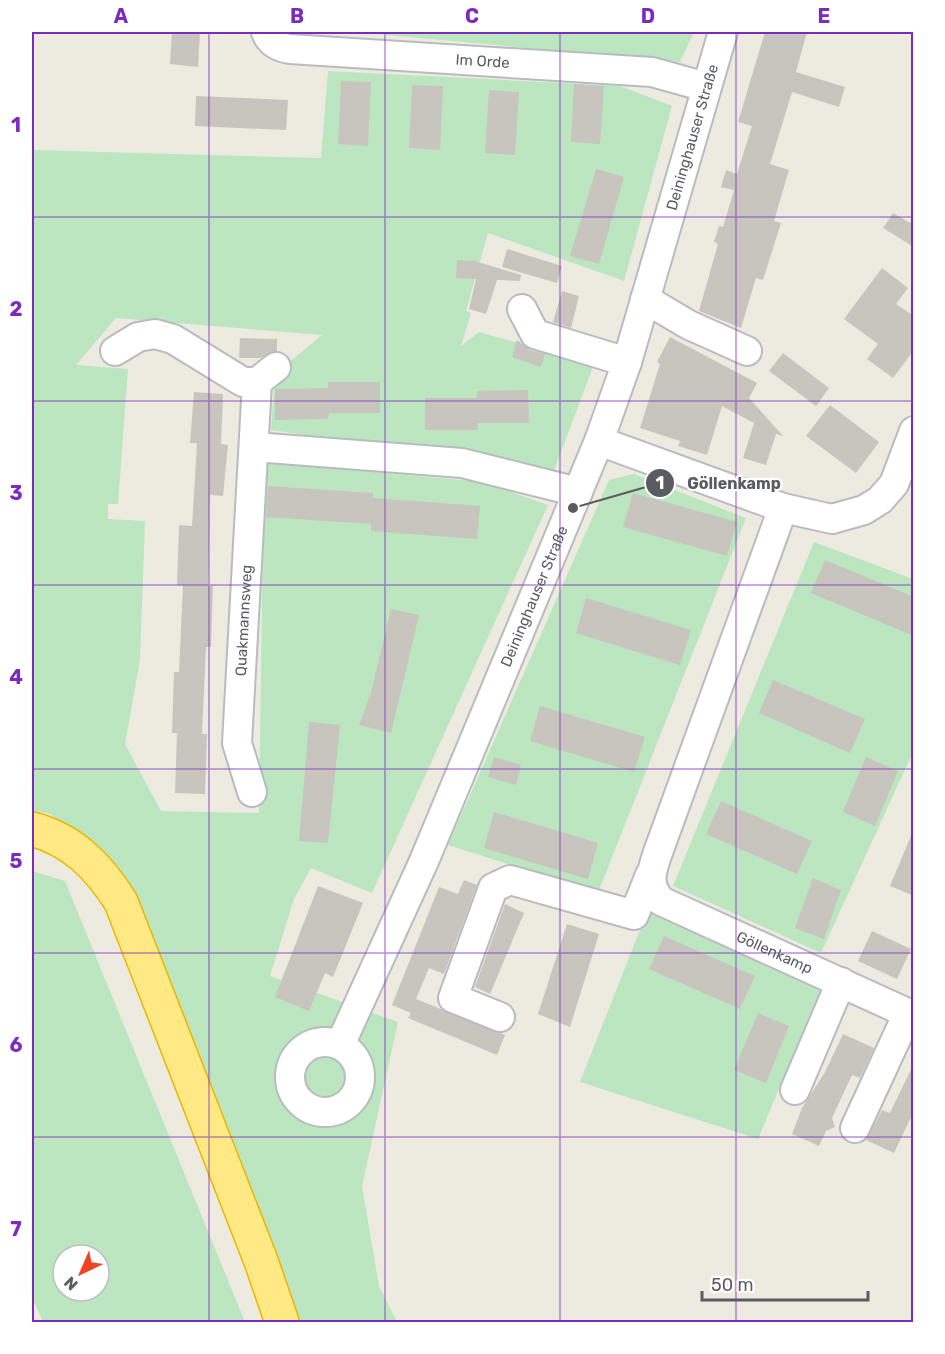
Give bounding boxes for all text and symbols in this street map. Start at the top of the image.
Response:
text: A [114,4,129,28]
text: B [290,4,304,28]
text: C [465,4,479,28]
text: D [641,4,655,28]
text: E [818,4,830,28]
street label: Im Orde [455,51,510,72]
street label: Deininghauser Straße [663,62,722,212]
text: 1 [11,113,21,137]
text: 2 [10,297,23,321]
callout: Göllenkamp [645,466,793,500]
text: 1 [656,472,664,494]
text: Göllenkamp [687,474,781,493]
text: 3 [9,481,23,505]
street label: Deininghauser Straße [497,523,572,670]
street label: Quakmannsweg [232,564,256,677]
text: 4 [9,665,23,689]
text: 5 [10,849,23,873]
street label: Göllenkamp [733,927,815,978]
text: 6 [9,1033,23,1057]
text: 7 [10,1217,22,1241]
north arrow [51,1243,111,1303]
scale bar [702,1264,868,1302]
text: N [60,1273,82,1294]
text: 50 m [711,1274,754,1296]

